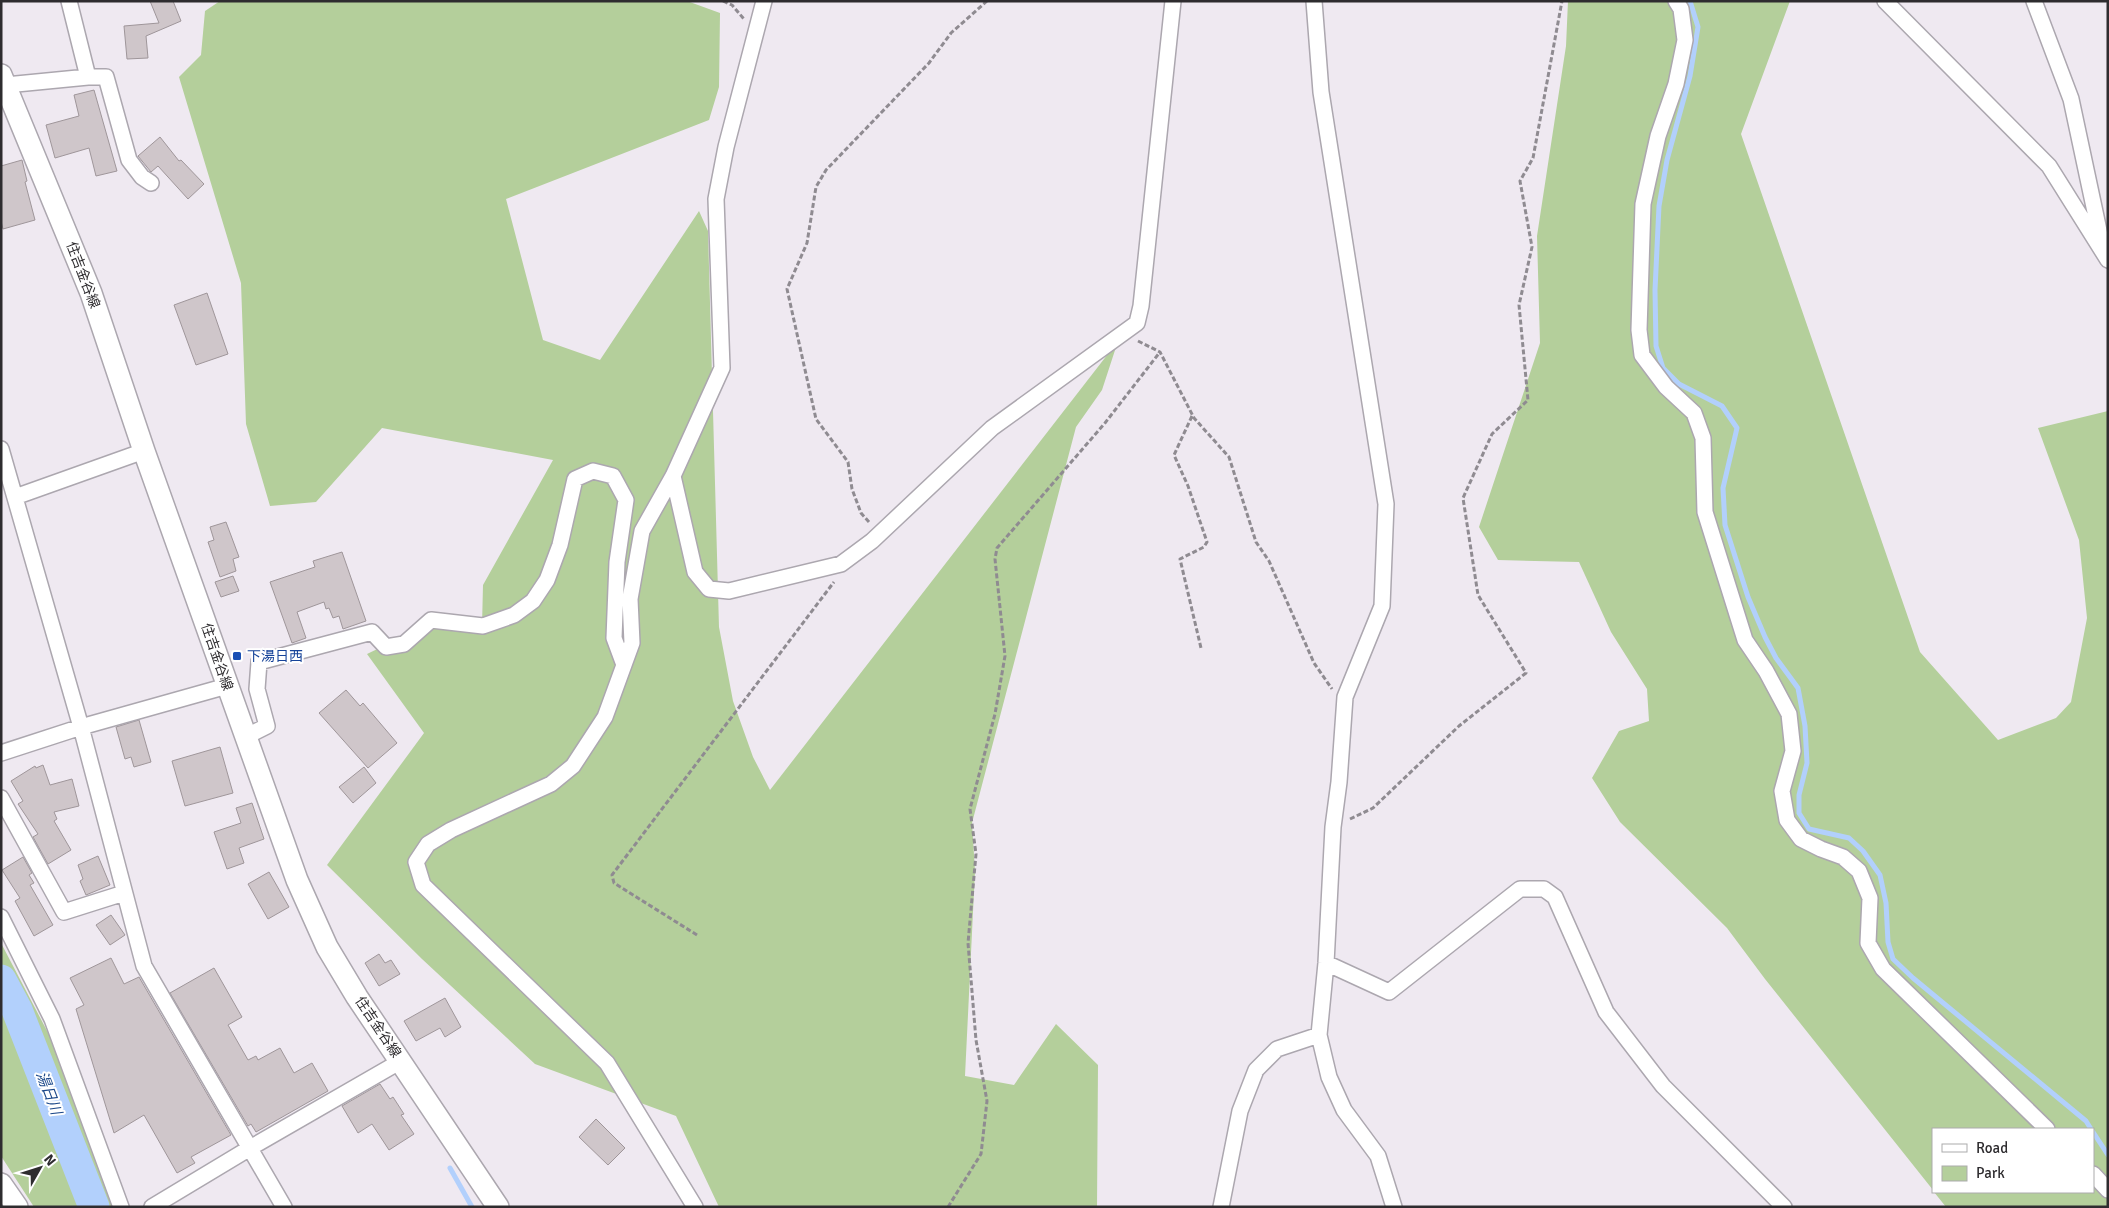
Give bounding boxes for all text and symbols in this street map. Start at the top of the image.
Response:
street label: 住吉金谷線 [63,239,103,311]
street label: 住吉金谷線 [198,621,236,693]
place label: 下湯日西 [247,648,303,665]
marker: 下湯日西 [231,650,243,662]
street label: 住吉金谷線 [351,993,405,1061]
water label: 湯日川 [33,1069,66,1119]
legend [1932,1128,2094,1193]
text: Road [1976,1139,2008,1157]
north arrow [15,1143,65,1193]
text: N [40,1151,59,1169]
text: Park [1976,1164,2005,1182]

